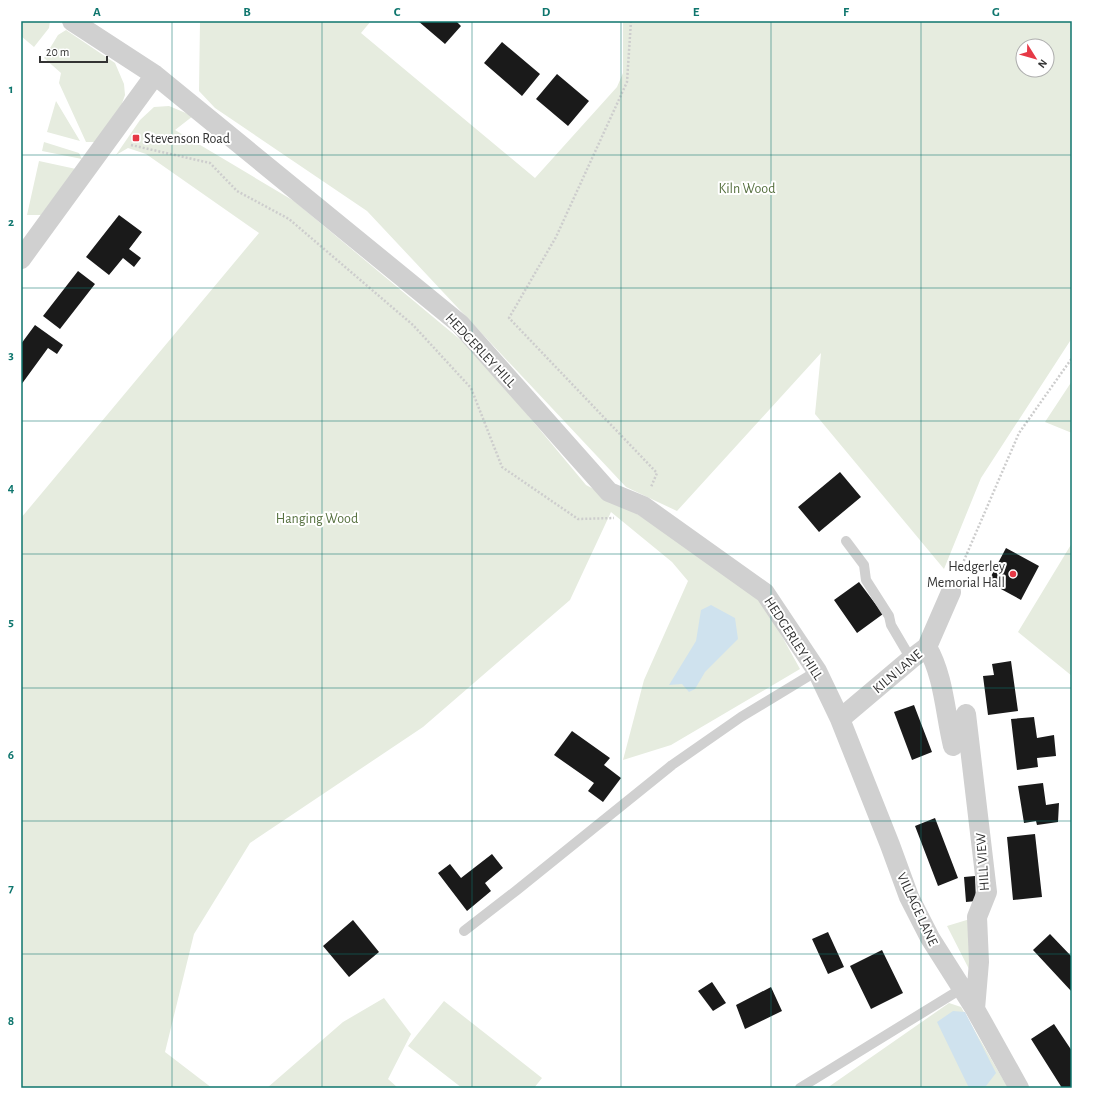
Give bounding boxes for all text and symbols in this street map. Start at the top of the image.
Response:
text: A [93,6,101,19]
text: B [243,6,251,19]
text: C [394,6,401,19]
text: D [542,6,551,19]
text: E [693,6,700,19]
text: F [843,6,850,19]
text: G [992,6,1000,19]
scale bar [40,38,107,64]
north arrow [1015,38,1055,78]
text: 20 m [46,46,69,58]
text: N [1036,57,1049,70]
text: 1 [9,83,13,96]
place label: Stevenson Road [144,132,230,146]
marker: Stevenson Road [131,133,141,143]
park label: Kiln Wood [719,182,775,196]
text: 2 [8,216,14,229]
street label: HEDGERLEY HILL [443,311,518,391]
text: 3 [8,349,14,362]
text: 4 [8,482,15,495]
park label: Hanging Wood [276,512,358,526]
place label: Hedgerley Memorial Hall [927,560,1005,590]
marker: Hedgerley Memorial Hall [1008,569,1018,579]
street label: HEDGERLEY HILL [761,595,825,683]
text: 5 [8,616,14,629]
street label: KILN LANE [870,647,925,696]
text: 6 [8,749,14,762]
street label: HILL VIEW [974,832,992,891]
street label: VILLAGE LANE [894,871,940,948]
text: 7 [8,882,14,895]
text: 8 [8,1015,14,1028]

